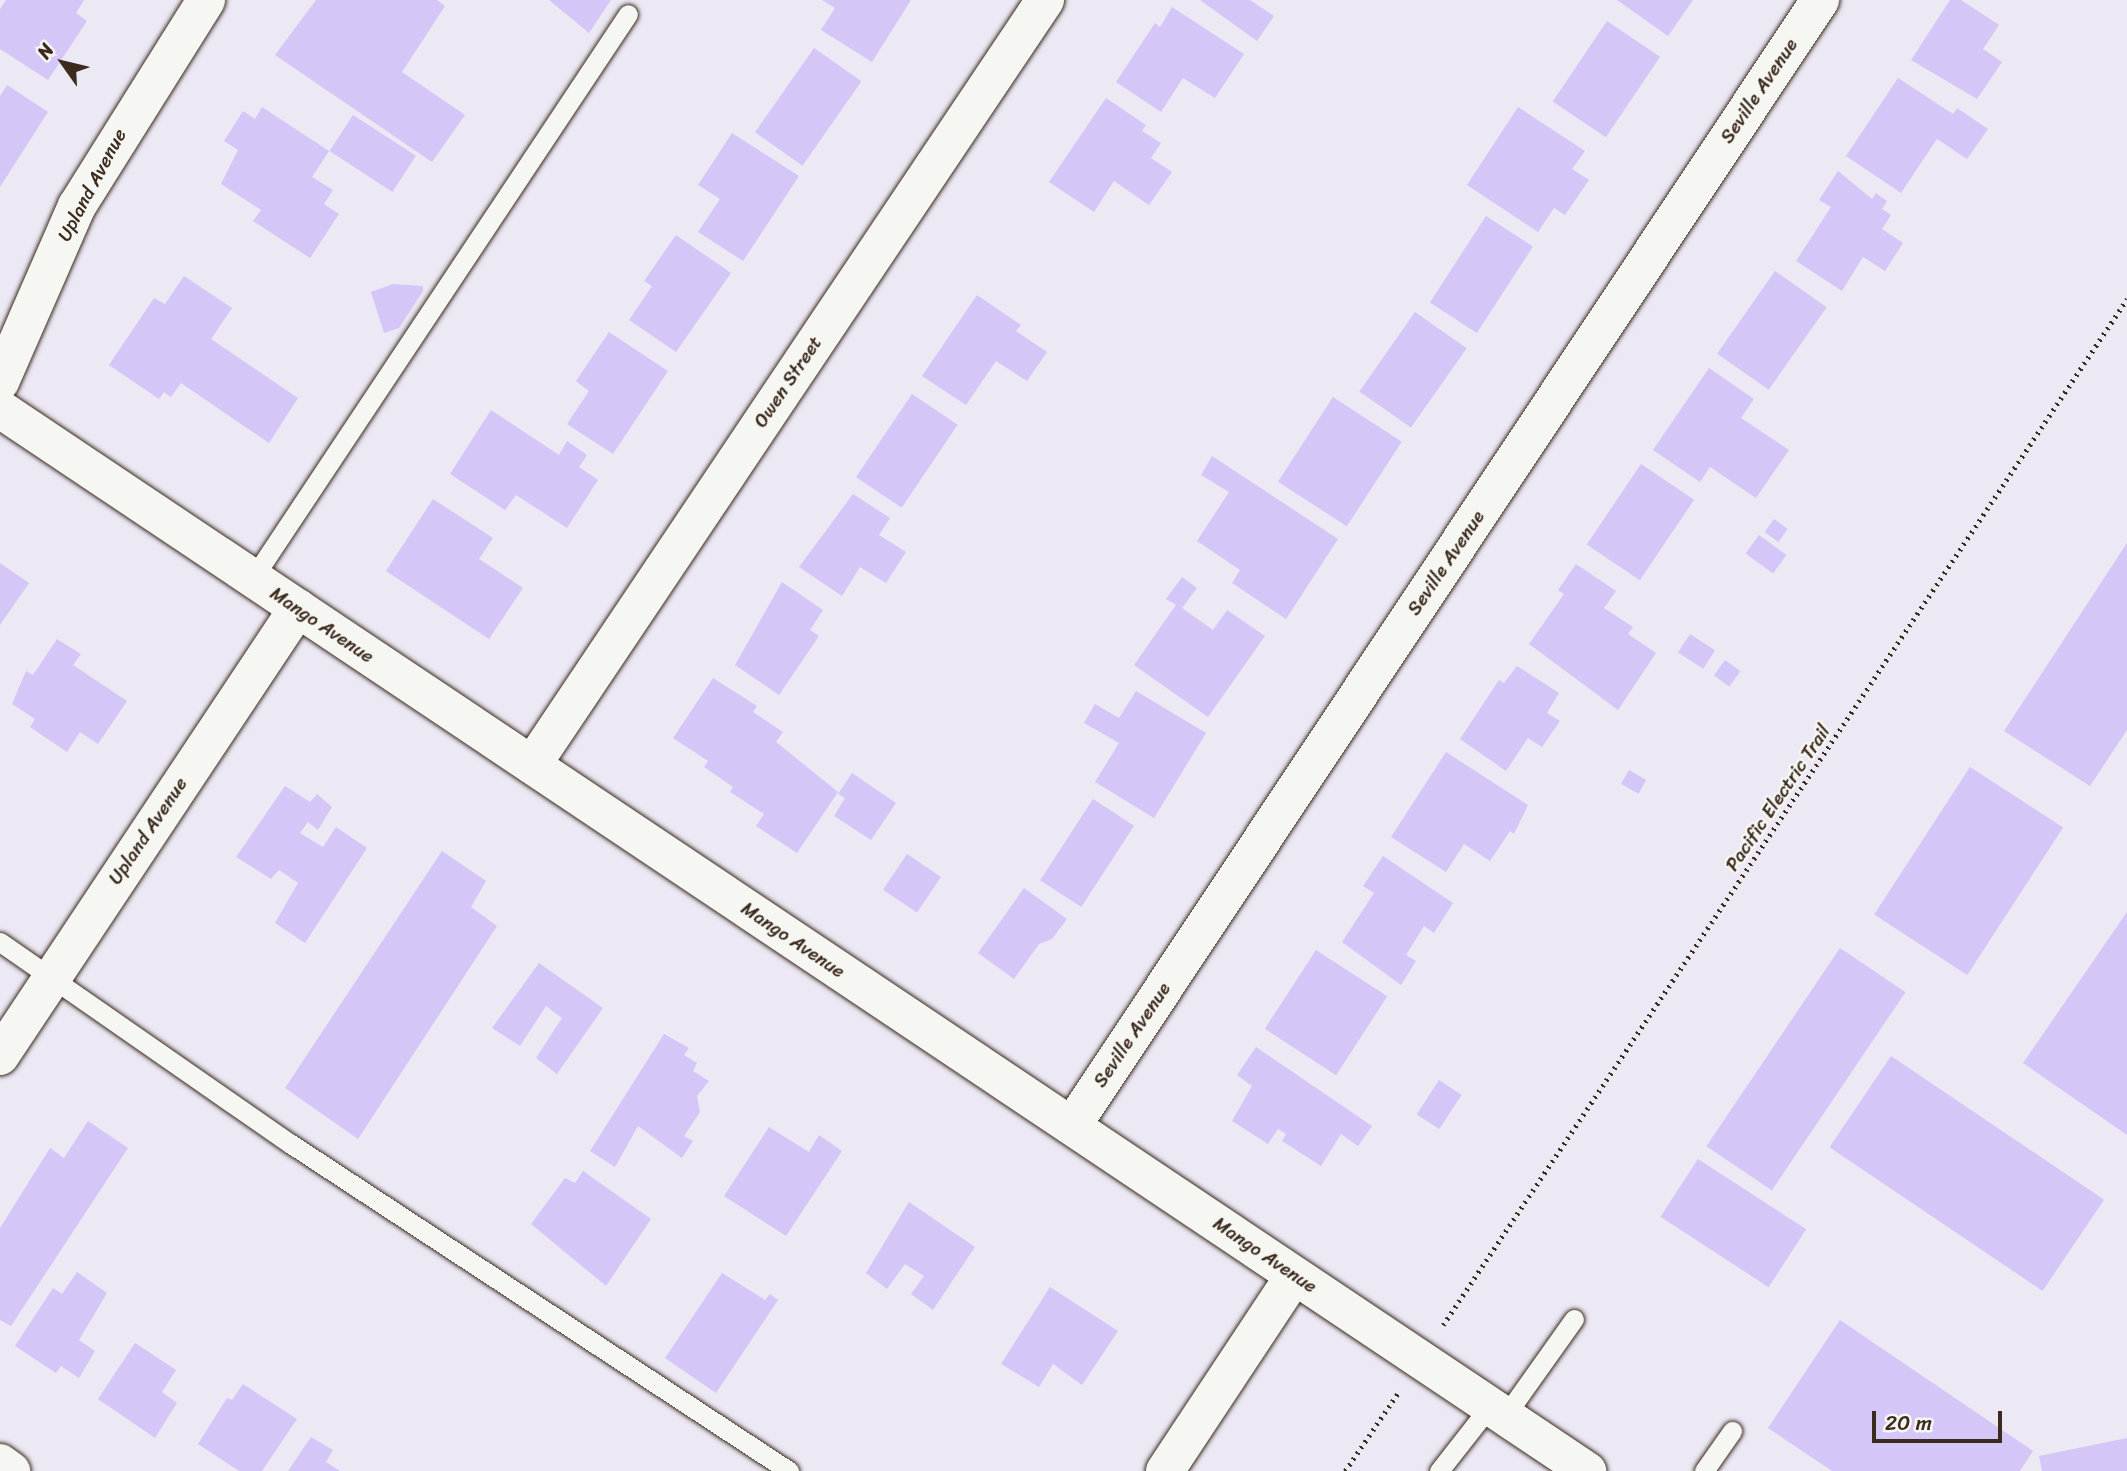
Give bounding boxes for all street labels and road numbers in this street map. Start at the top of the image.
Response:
street label: Seville Avenue [1716,34,1802,148]
street label: Upland Avenue [53,125,131,245]
street label: Owen Street [749,332,827,432]
street label: Seville Avenue [1403,506,1489,620]
street label: Mango Avenue [266,582,378,668]
street label: Pacific Electric Trail [1721,721,1835,875]
street label: Upland Avenue [104,773,192,889]
street label: Mango Avenue [737,897,849,983]
street label: Seville Avenue [1089,978,1175,1092]
street label: Mango Avenue [1209,1212,1321,1298]

